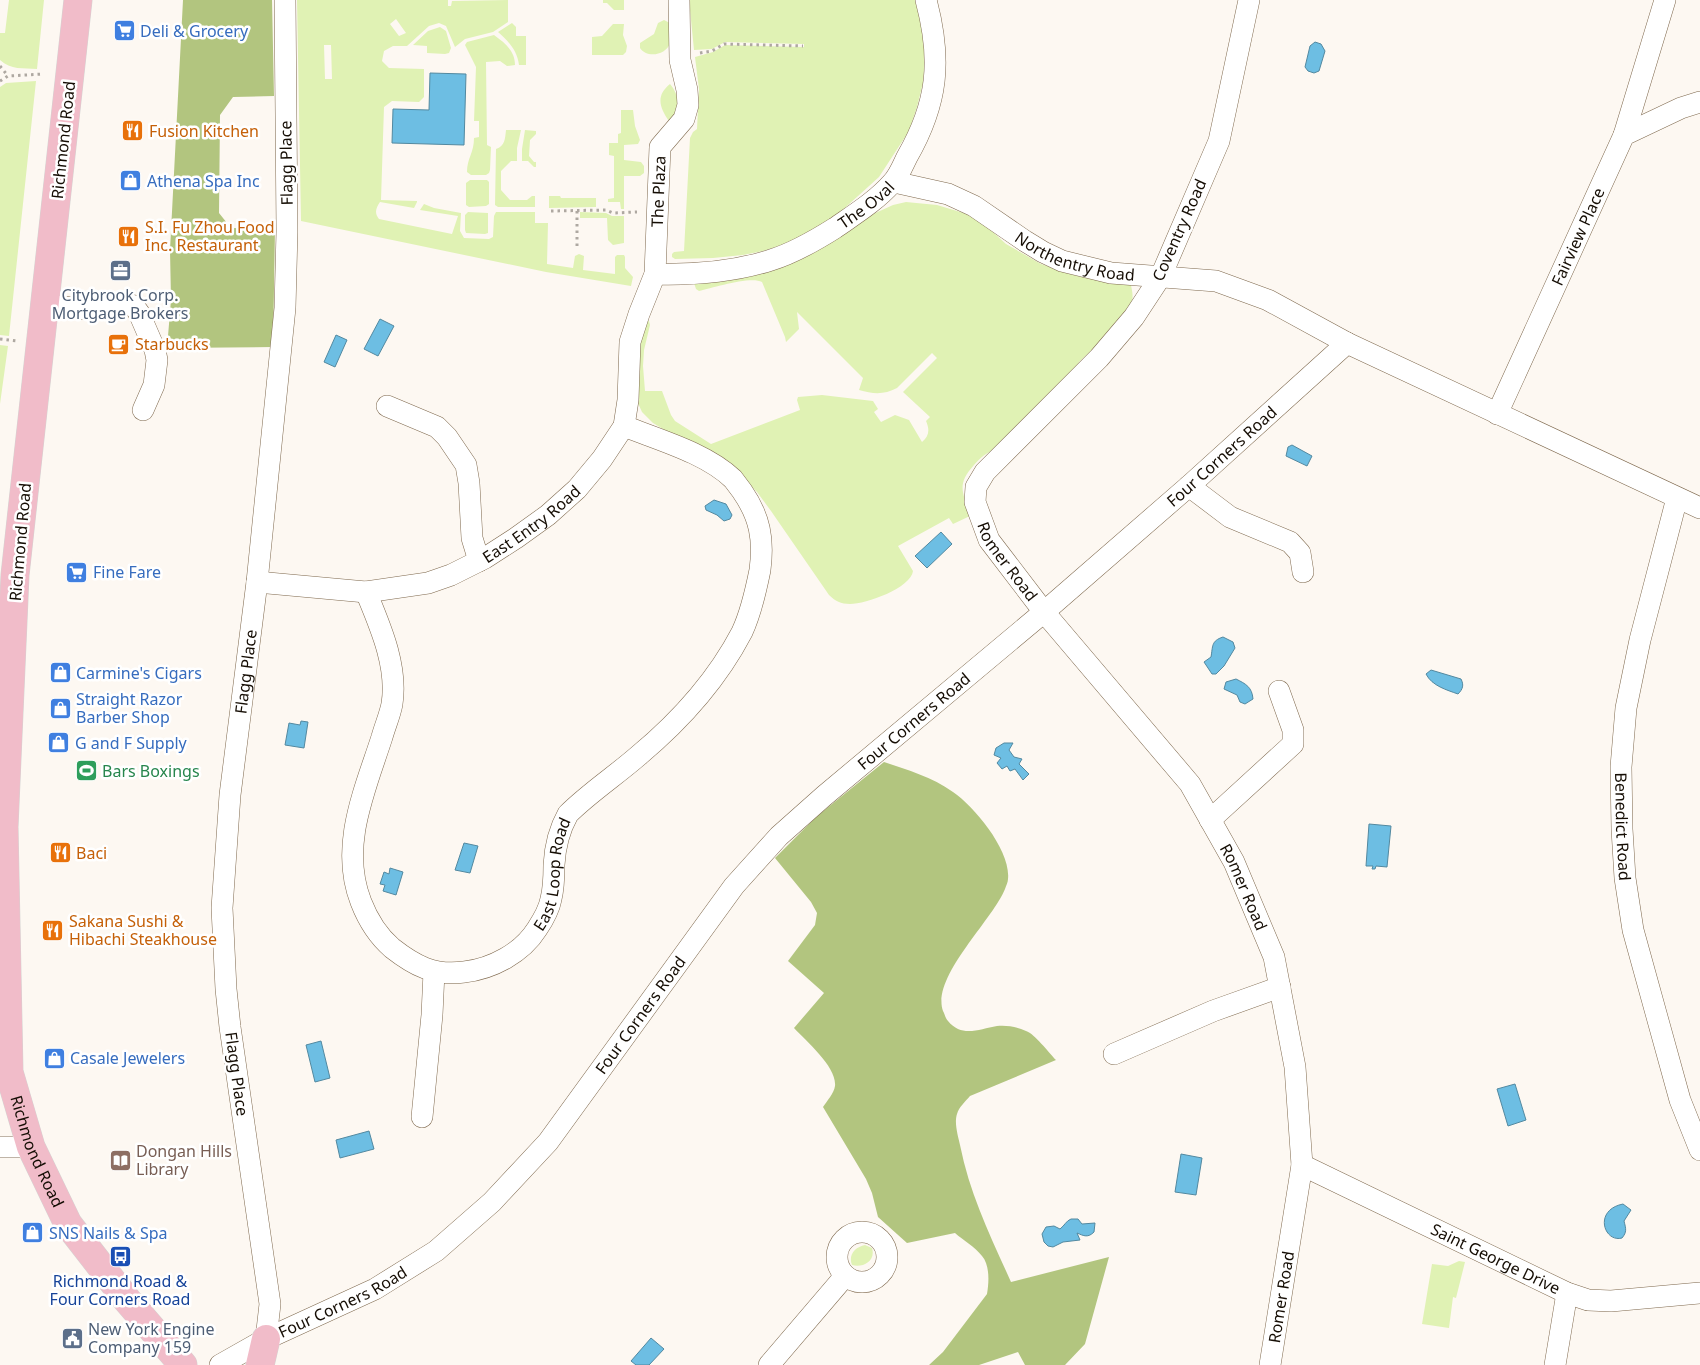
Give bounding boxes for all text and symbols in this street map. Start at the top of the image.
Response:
supermarket icon: Deli & Grocery [112,19,136,43]
place label: Deli & Grocery [140,20,249,42]
street label: Richmond Road [46,80,80,200]
restaurant icon: Fusion Kitchen [121,119,145,143]
place label: Fusion Kitchen [149,120,259,142]
street label: Flagg Place [274,120,298,206]
street label: The Plaza [646,155,671,227]
shop icon: Athena Spa Inc [119,169,143,193]
place label: Athena Spa Inc [147,170,260,192]
street label: Coventry Road [1147,175,1211,285]
street label: The Oval [834,176,899,234]
street label: Fairview Place [1546,184,1610,289]
place label: S.I. Fu Zhou Food Inc. Restaurant [145,216,275,256]
restaurant icon: S.I. Fu Zhou Food Inc. Restaurant [117,224,141,248]
street label: Northentry Road [1011,226,1136,286]
office icon: Citybrook Corp. Mortgage Brokers [108,259,132,283]
place label: Citybrook Corp. Mortgage Brokers [52,284,188,324]
cafe icon: Starbucks [107,332,131,356]
place label: Starbucks [135,333,209,355]
street label: Four Corners Road [1162,401,1281,512]
street label: East Entry Road [478,480,585,568]
street label: Richmond Road [4,482,36,602]
street label: Romer Road [972,519,1043,606]
supermarket icon: Fine Fare [65,560,89,584]
place label: Fine Fare [93,561,161,583]
street label: Flagg Place [229,628,262,715]
shop icon: Carmine's Cigars [48,661,72,685]
place label: Carmine's Cigars [76,662,202,684]
street label: Four Corners Road [853,667,975,775]
place label: Straight Razor Barber Shop [76,688,183,728]
shop icon: Straight Razor Barber Shop [48,696,72,720]
shop icon: G and F Supply [47,731,71,755]
place label: G and F Supply [75,732,188,754]
sports icon: Bars Boxings [74,759,98,783]
place label: Bars Boxings [102,760,200,782]
street label: Benedict Road [1610,772,1636,881]
street label: East Loop Road [528,814,576,935]
street label: Romer Road [1215,840,1273,934]
restaurant icon: Baci [48,841,72,865]
place label: Baci [76,842,107,864]
place label: Sakana Sushi & Hibachi Steakhouse [69,910,217,950]
restaurant icon: Sakana Sushi & Hibachi Steakhouse [41,918,65,942]
street label: Four Corners Road [590,952,691,1079]
street label: Flagg Place [220,1031,254,1117]
shop icon: Casale Jewelers [42,1046,66,1070]
place label: Casale Jewelers [70,1047,185,1069]
street label: Richmond Road [5,1093,69,1211]
place label: Dongan Hills Library [136,1140,232,1180]
library icon: Dongan Hills Library [108,1148,132,1172]
street label: Saint George Drive [1427,1218,1564,1299]
shop icon: SNS Nails & Spa [21,1221,45,1245]
place label: SNS Nails & Spa [49,1222,168,1244]
bus stop icon: Richmond Road & Four Corners Road [108,1245,132,1269]
street label: Romer Road [1263,1249,1299,1345]
street label: Four Corners Road [275,1261,411,1343]
place label: Richmond Road & Four Corners Road [50,1270,190,1310]
place label: New York Engine Company 159 [88,1318,215,1358]
public building icon: New York Engine Company 159 [60,1326,84,1350]

